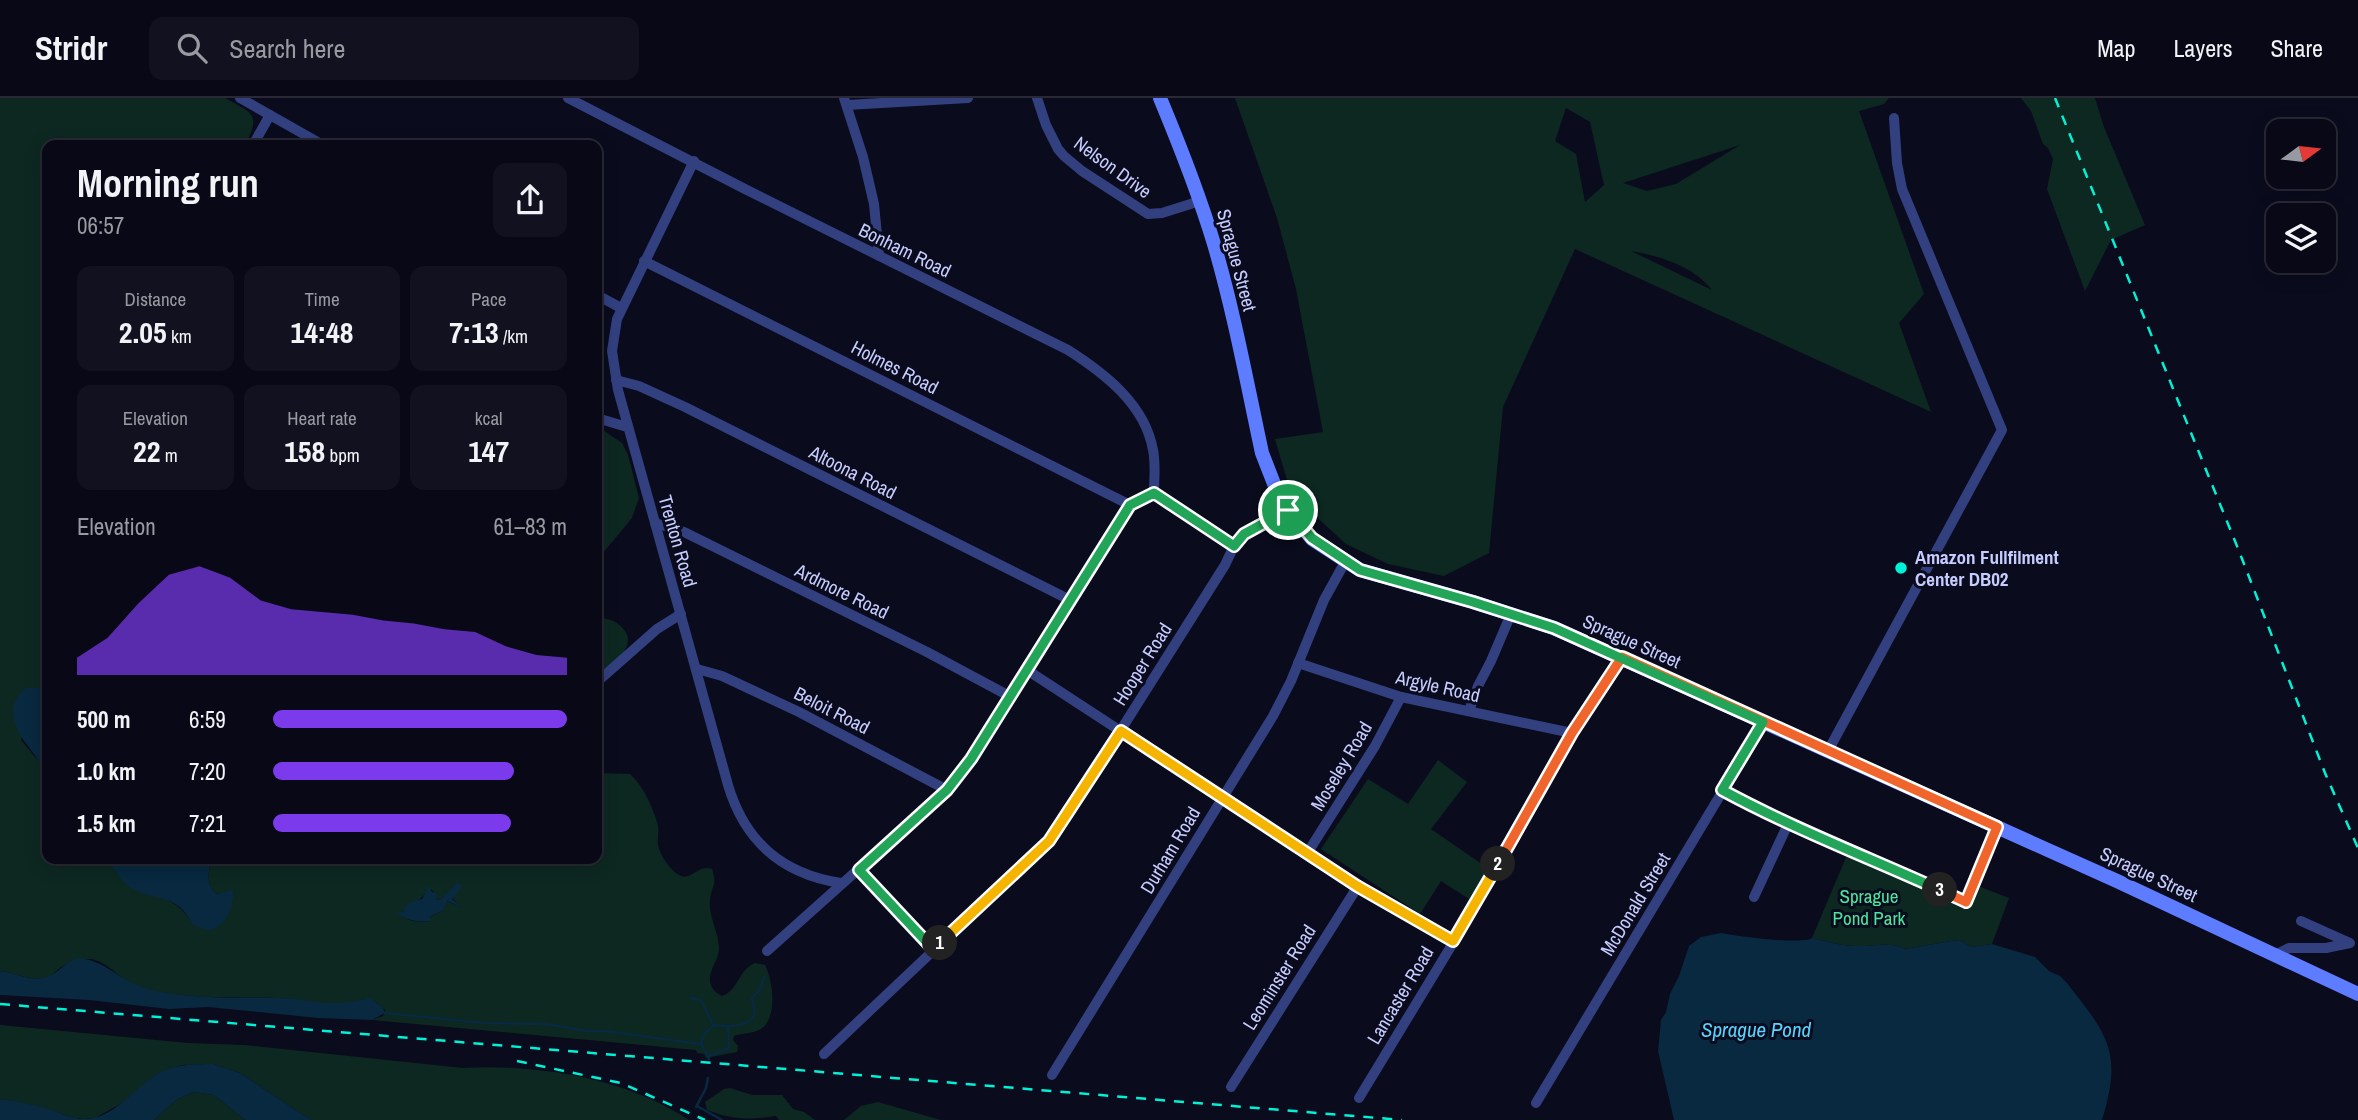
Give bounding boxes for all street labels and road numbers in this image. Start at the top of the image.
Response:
street label: Nelson Drive [1069,130,1157,204]
street label: Sprague Street [1211,206,1263,315]
street label: Bonham Road [855,216,955,284]
street label: Holmes Road [847,334,943,400]
street label: Altoona Road [804,439,901,505]
street label: Trenton Road [652,492,704,590]
street label: Ardmore Road [790,557,893,625]
street label: Sprague Street [1579,608,1686,674]
street label: Hooper Road [1106,618,1178,710]
street label: Argyle Road [1392,663,1483,708]
street label: Beloit Road [790,680,874,740]
street label: Moseley Road [1304,717,1378,815]
street label: Durham Road [1134,802,1206,898]
street label: Sprague Street [2096,840,2203,908]
street label: McDonald Street [1594,847,1676,960]
street label: Leominster Road [1236,919,1322,1035]
street label: Lancaster Road [1361,941,1439,1049]

